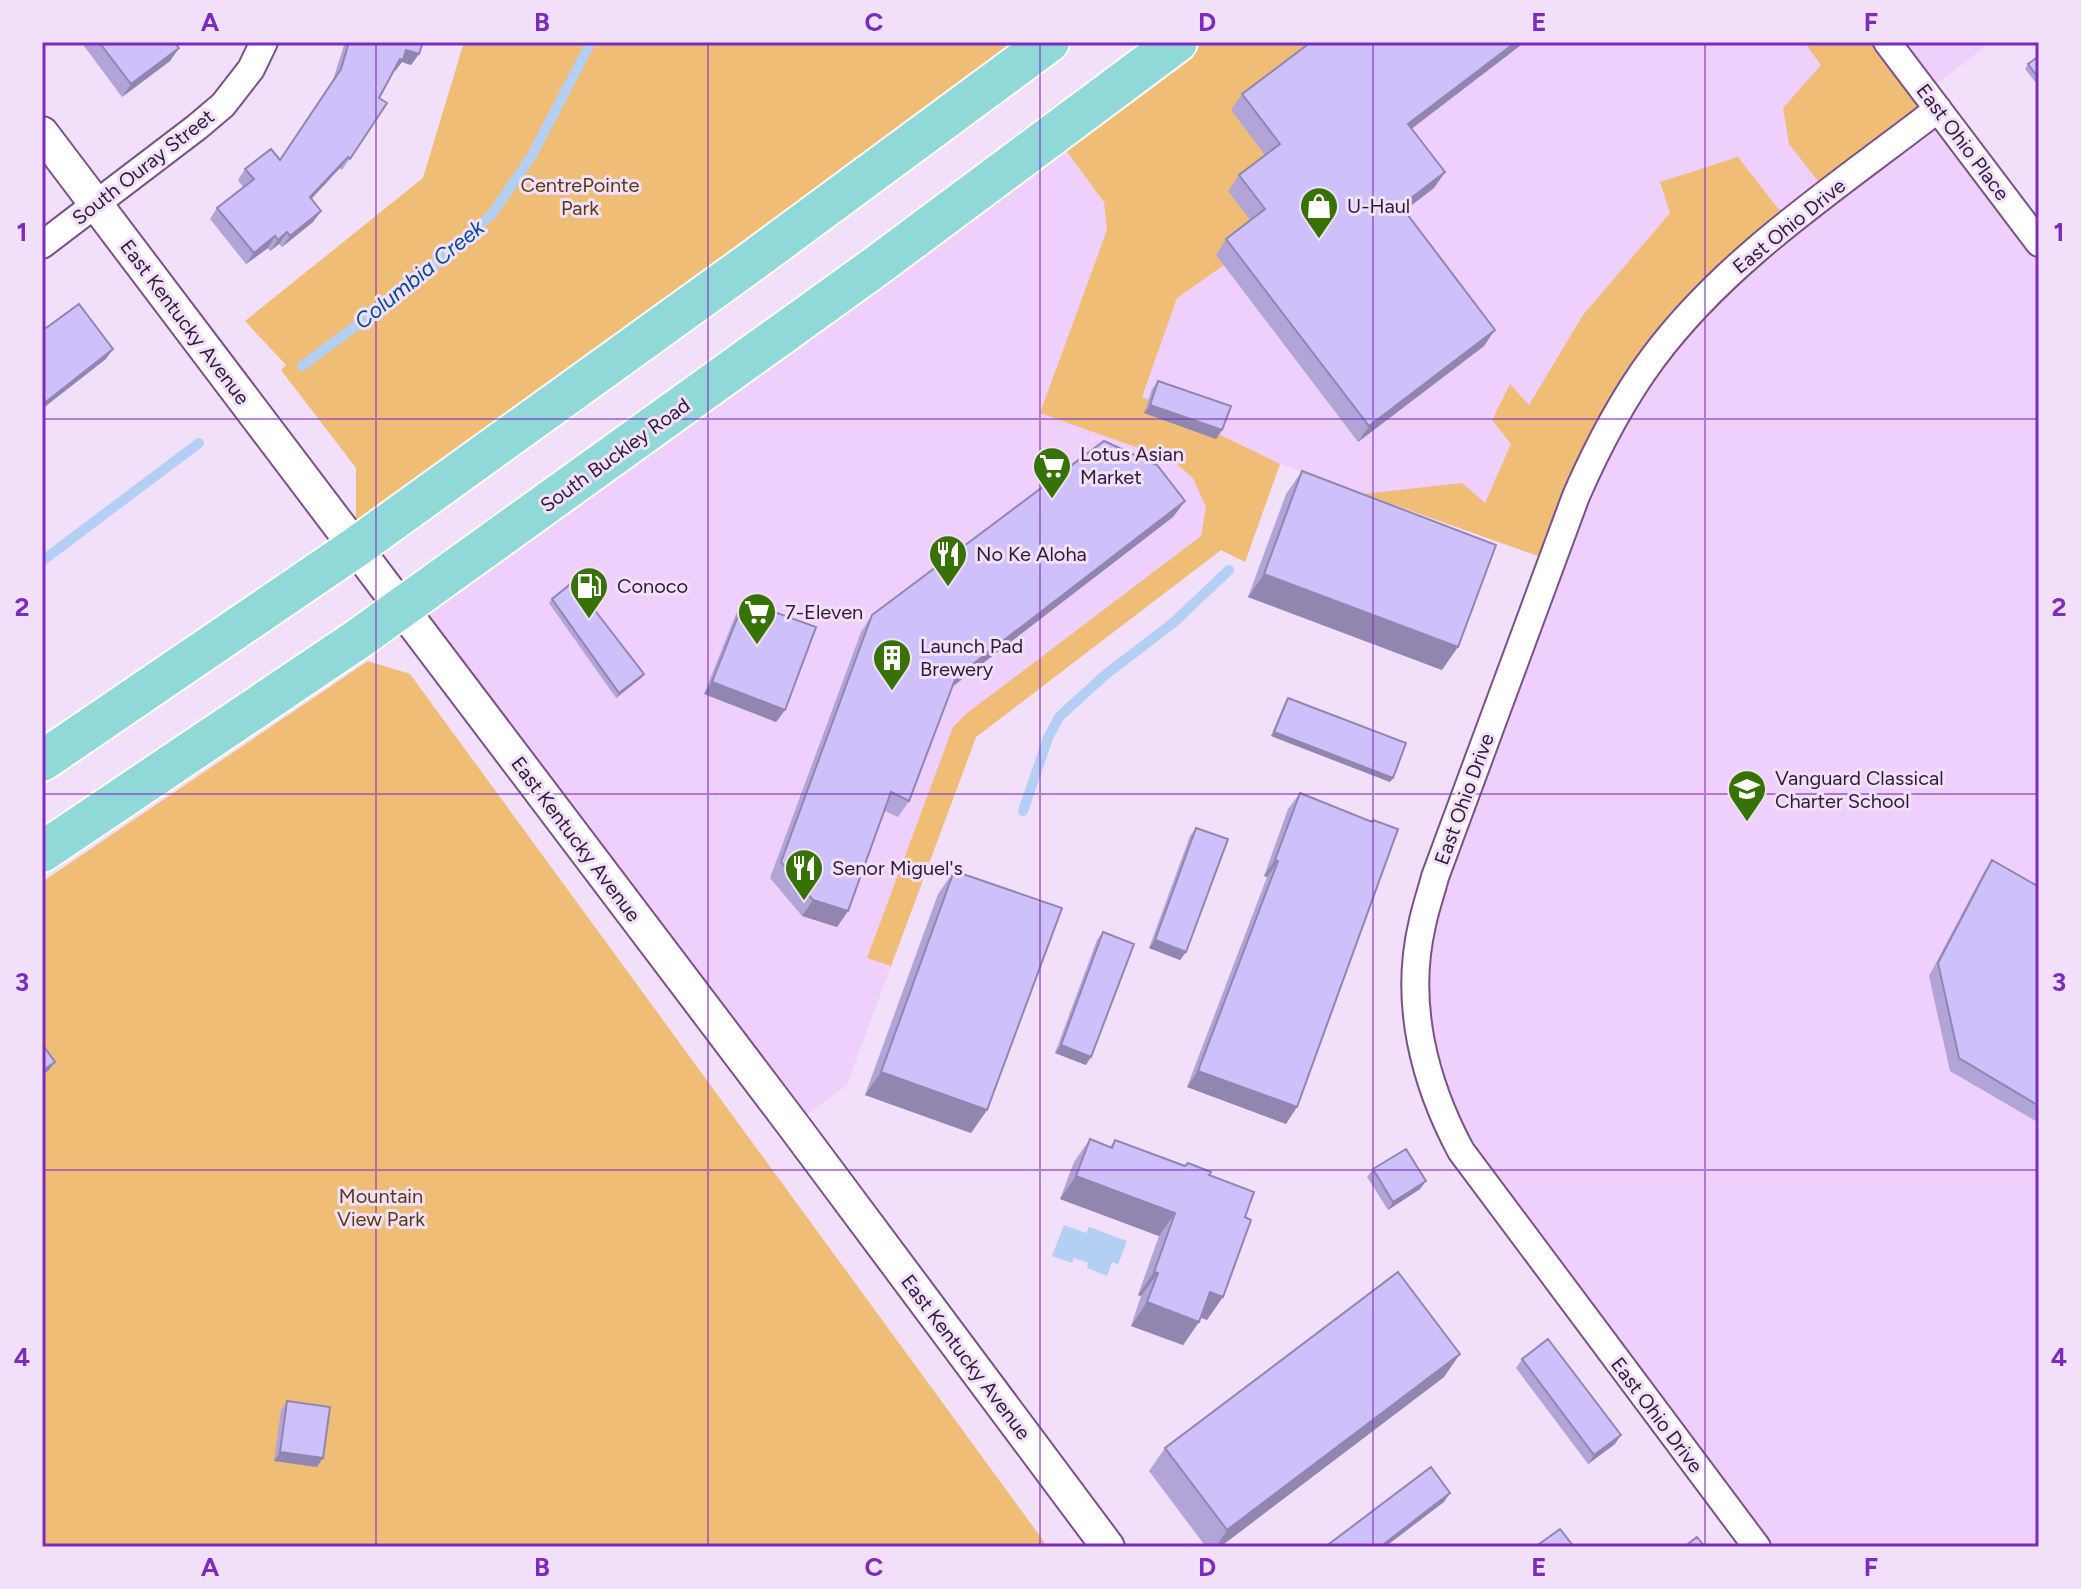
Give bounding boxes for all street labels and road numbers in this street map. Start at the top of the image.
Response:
street label: East Ohio Place [1911,79,2015,205]
street label: South Ouray Street [67,104,219,230]
street label: East Ohio Drive [1728,173,1850,279]
street label: East Kentucky Avenue [115,235,255,409]
street label: South Buckley Road [535,393,695,517]
street label: East Ohio Drive [1429,730,1499,868]
street label: East Kentucky Avenue [506,752,646,926]
street label: East Kentucky Avenue [896,1270,1036,1444]
street label: East Ohio Drive [1606,1353,1708,1477]

